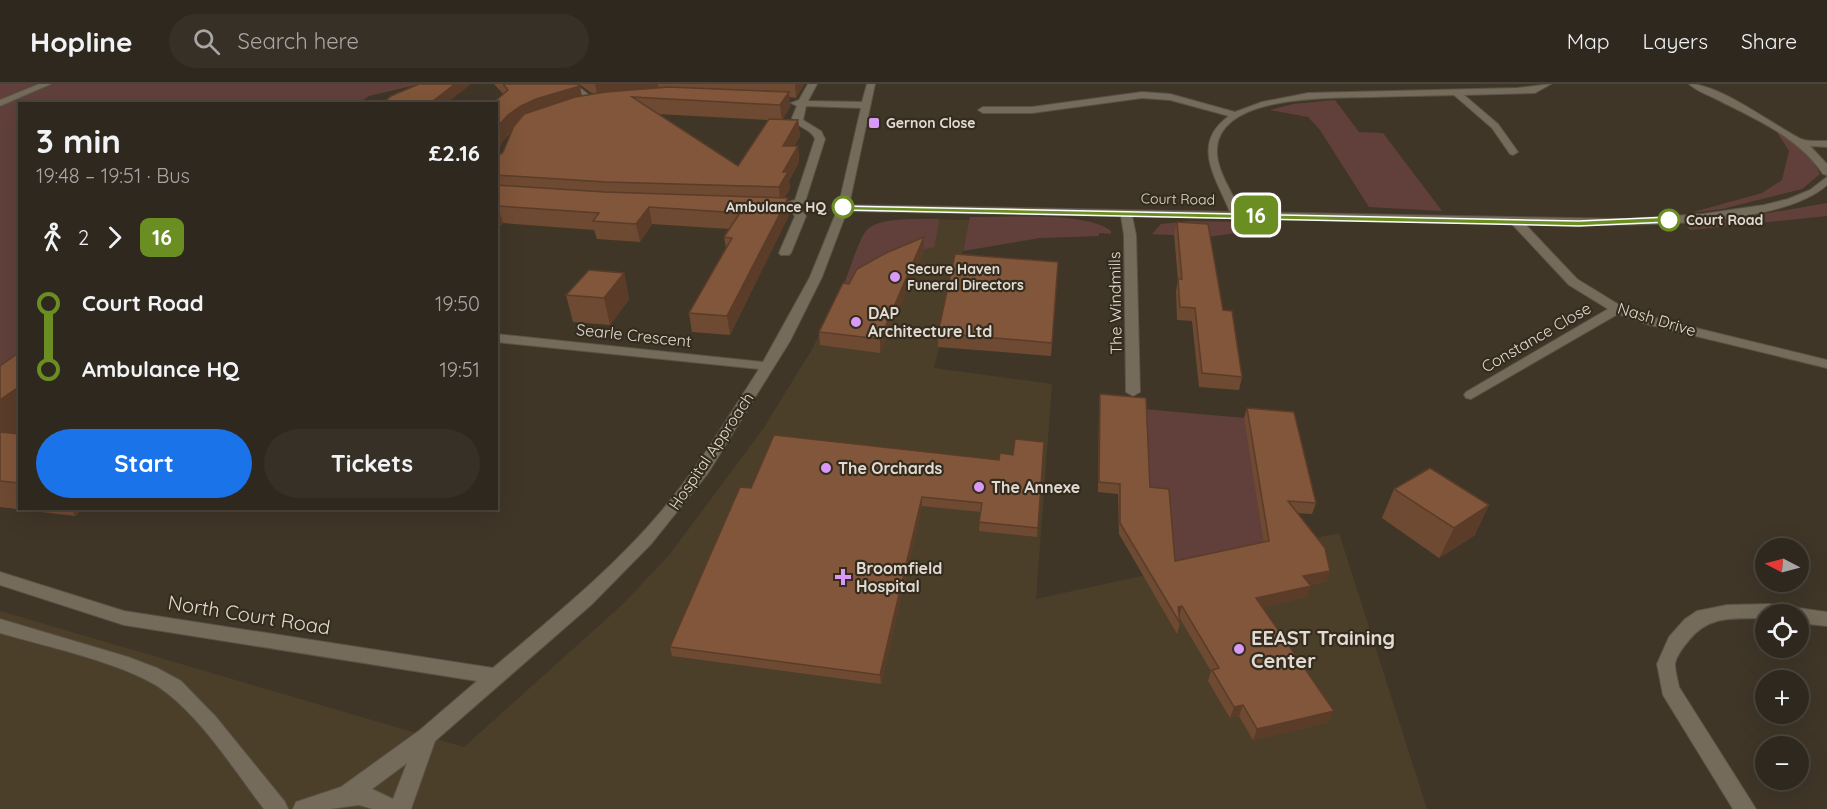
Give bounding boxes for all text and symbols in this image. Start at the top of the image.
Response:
search box [169,14,589,68]
text: Hopline [30,24,133,59]
icon: search [190,25,223,58]
text: Search here [238,27,359,55]
text: Map [1567,28,1610,54]
text: Layers [1643,28,1708,54]
text: Share [1741,28,1797,54]
place label: Gernon Close [886,114,976,132]
marker: Gernon Close [867,116,881,130]
text: 3 min [36,120,121,161]
text: £2.16 [429,139,480,167]
text: 19:48 – 19:51 · Bus [36,163,190,188]
street label: Court Road [1141,189,1215,209]
marker: Ambulance HQ [832,196,854,218]
line badge: 16 [1229,196,1283,234]
place label: Ambulance HQ [726,198,826,216]
text: 16 [1246,202,1266,228]
marker: Court Road [1658,209,1680,231]
place label: Court Road [1686,211,1763,229]
icon: walk [36,221,69,254]
icon: forward [98,221,131,254]
text: 16 [152,224,172,250]
text: 2 [78,225,89,250]
street label: The Windmills [1104,251,1126,355]
place label: Secure Haven Funeral Directors [907,260,1024,294]
marker: Secure Haven Funeral Directors [888,270,902,284]
text: Court Road [82,289,204,317]
text: 19:50 [435,291,480,316]
street label: Constance Close [1478,298,1594,376]
street label: Nash Drive [1615,298,1699,340]
place label: DAP Architecture Ltd [868,303,992,341]
marker: DAP Architecture Ltd [849,315,863,329]
street label: Searle Crescent [575,319,693,351]
text: Ambulance HQ [82,355,239,383]
text: 19:51 [439,357,480,382]
street label: Hospital Approach [664,389,758,513]
button: Start [36,429,252,498]
button: Tickets [264,429,480,498]
place label: The Orchards [838,458,942,478]
marker: The Orchards [819,461,833,475]
place label: The Annexe [991,477,1080,497]
marker: The Annexe [972,480,986,494]
north arrow [1755,538,1809,592]
map controls [1755,538,1809,790]
place label: Broomfield Hospital [856,558,942,596]
marker: Broomfield Hospital [834,568,852,586]
street label: North Court Road [166,589,332,640]
button: locate [1755,604,1809,658]
place label: EEAST Training Center [1251,625,1395,673]
marker: EEAST Training Center [1232,642,1246,656]
button: + [1755,670,1809,724]
button: − [1755,736,1809,790]

